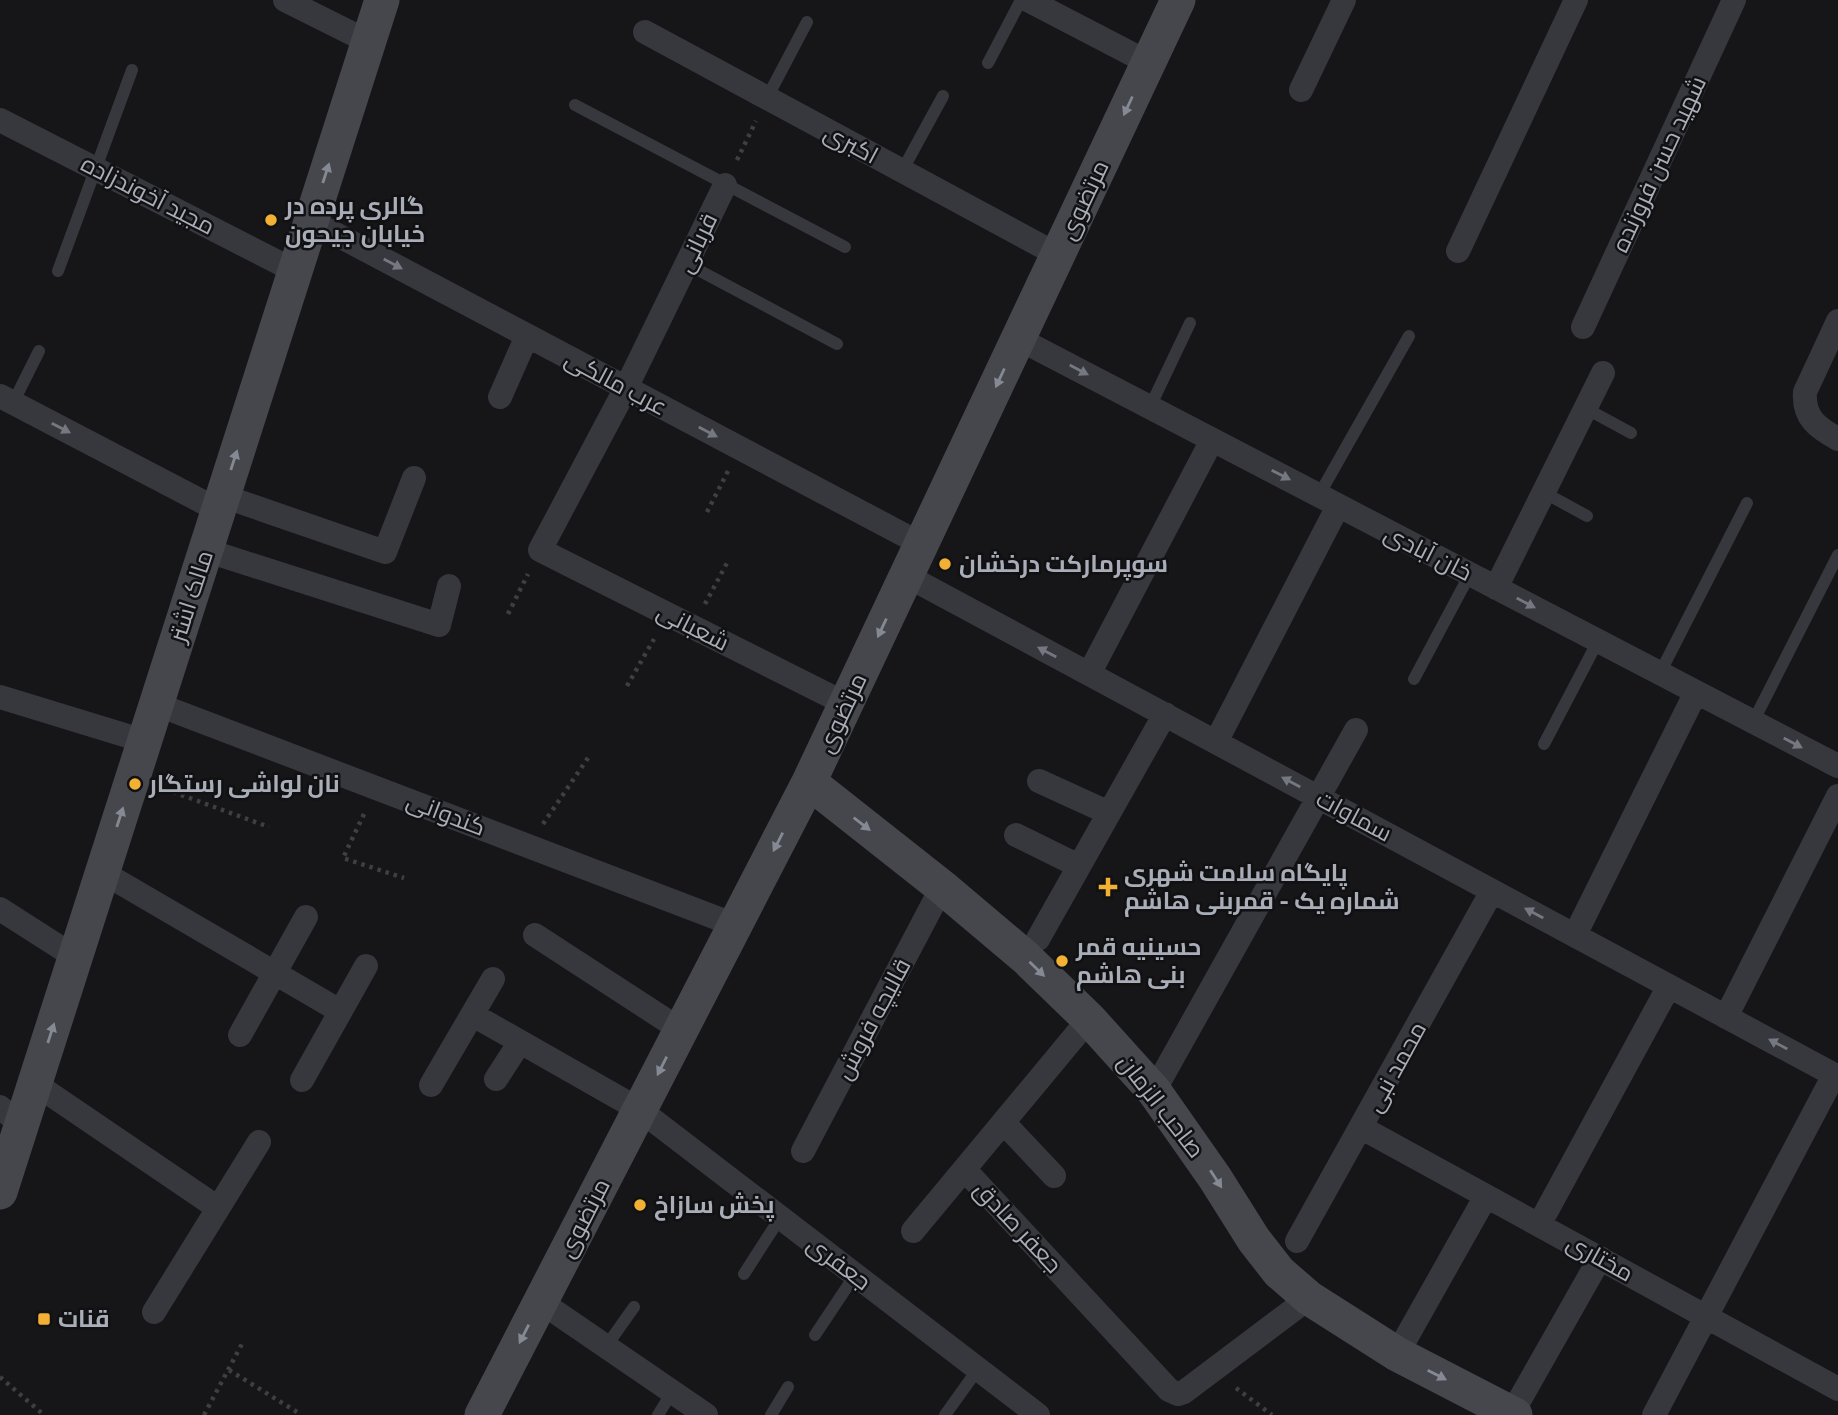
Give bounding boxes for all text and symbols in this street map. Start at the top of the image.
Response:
street label: شهید حسن فروزنده [1601,69,1715,258]
one-way arrow [1123,96,1134,116]
street label: اکبری [818,114,885,172]
street label: مجید آخوندزاده [75,145,222,243]
street label: مرتضوی [1049,154,1117,246]
one-way arrow [321,163,332,184]
place label: گالری پرده در خیابان جیحون [284,187,425,251]
street label: قربانی [666,206,726,279]
marker: گالری پرده در خیابان جیحون [263,212,279,228]
one-way arrow [383,259,403,270]
street label: عرب مالکی [559,340,674,424]
one-way arrow [1069,365,1089,376]
one-way arrow [994,368,1006,388]
one-way arrow [51,421,71,433]
one-way arrow [698,426,718,438]
one-way arrow [230,449,240,470]
one-way arrow [1271,470,1291,481]
street label: خان آبادی [1378,515,1479,590]
street label: مالک اشتر [158,545,222,648]
place label: سوپرمارکت درخشان [959,545,1168,581]
marker: سوپرمارکت درخشان [937,556,953,572]
street label: شعبانی [651,593,736,660]
one-way arrow [1516,598,1536,609]
one-way arrow [876,618,887,638]
one-way arrow [1037,646,1057,657]
street label: مرتضوی [807,667,875,759]
one-way arrow [1783,737,1803,748]
place label: نان لواشی رستگار [148,765,340,801]
marker: نان لواشی رستگار [127,776,143,792]
one-way arrow [1281,777,1301,788]
street label: سماوات [1310,780,1399,850]
street label: کندوانی [402,782,491,845]
one-way arrow [115,806,126,827]
one-way arrow [854,816,871,831]
one-way arrow [772,833,784,853]
place label: پایگاه سلامت شهری شماره یک - قمربنی هاشم [1124,854,1399,918]
marker: پایگاه سلامت شهری شماره یک - قمربنی هاشم [1098,877,1118,897]
one-way arrow [1524,908,1544,920]
place label: حسینیه قمر بنی هاشم [1075,928,1201,992]
street label: قالیچه فروش [825,951,919,1086]
marker: حسینیه قمر بنی هاشم [1054,953,1070,969]
one-way arrow [1029,961,1046,978]
street label: محمد نبی [1355,1015,1435,1118]
one-way arrow [46,1023,56,1044]
one-way arrow [1768,1038,1788,1050]
street label: صاحب الزمان [1110,1046,1214,1165]
one-way arrow [657,1056,668,1076]
one-way arrow [1209,1170,1222,1189]
street label: مرتضوی [548,1172,618,1264]
street label: جعفر صادق [966,1172,1071,1281]
place label: پخش سازاخ [654,1186,775,1222]
marker: پخش سازاخ [632,1197,648,1213]
street label: مختاری [1560,1224,1641,1290]
street label: جعفری [800,1226,879,1298]
place label: قنات [58,1300,110,1336]
marker: قنات [36,1311,52,1327]
one-way arrow [519,1324,530,1344]
one-way arrow [1427,1369,1446,1381]

